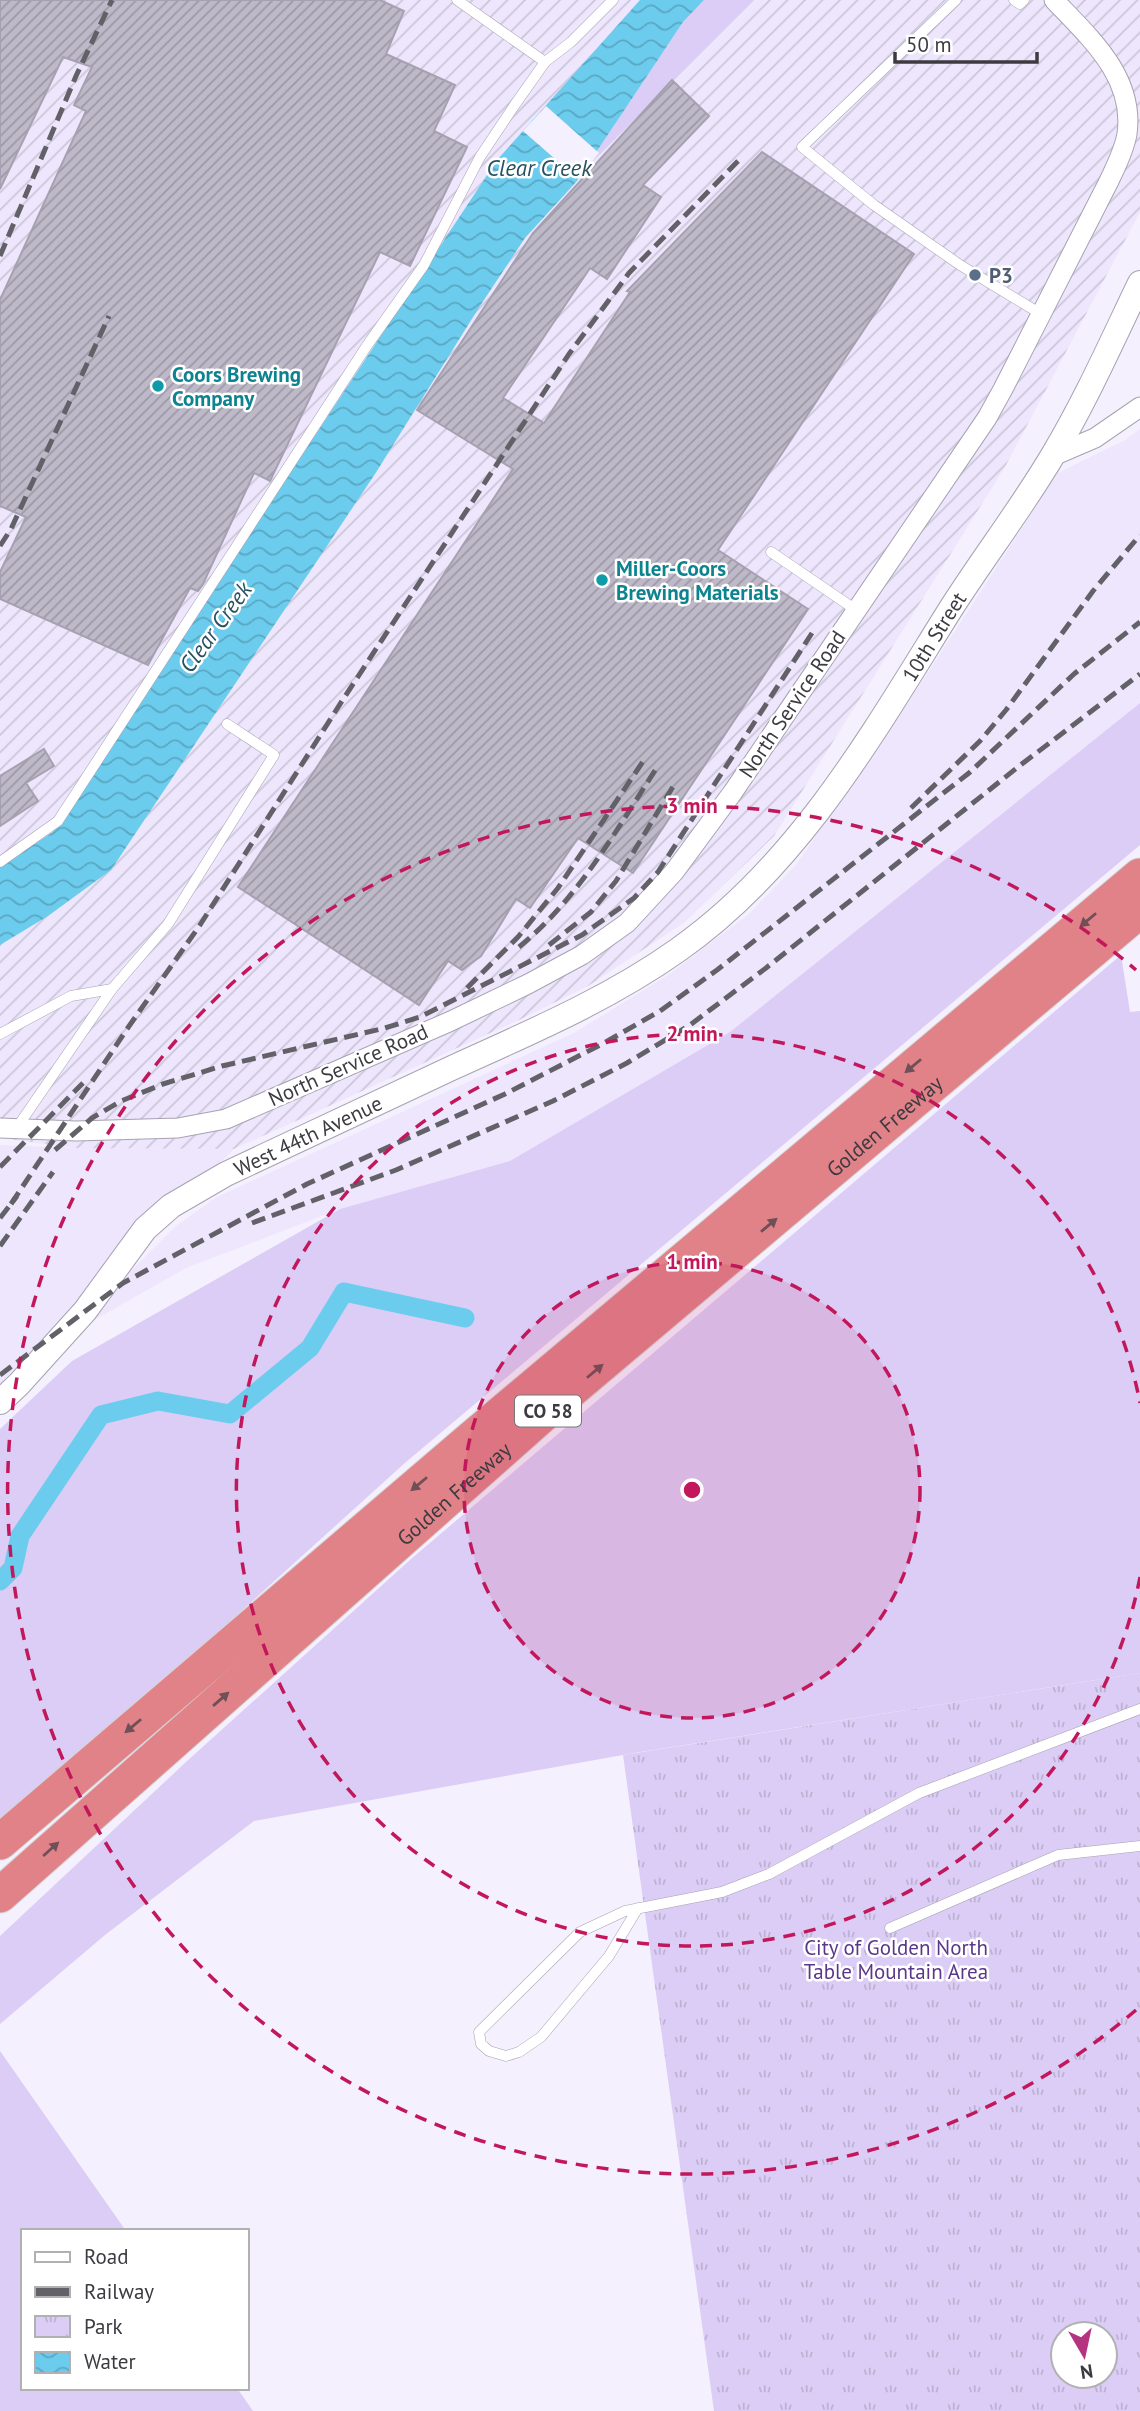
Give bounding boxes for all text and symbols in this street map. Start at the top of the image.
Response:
scale bar [895,21,1037,65]
text: 50 m [906,31,952,58]
water label: Clear Creek [486,153,593,182]
place label: P3 [989,262,1013,289]
marker: P3 [967,267,983,283]
place label: Coors Brewing Company [172,361,301,412]
marker: Coors Brewing Company [150,378,166,394]
place label: Miller-Coors Brewing Materials [616,555,779,606]
marker: Miller-Coors Brewing Materials [594,572,610,588]
water label: Clear Creek [172,575,259,678]
street label: 10th Street [896,586,972,686]
street label: North Service Road [733,625,851,783]
text: 3 min [666,792,718,819]
one-way arrow [1079,912,1097,927]
street label: North Service Road [264,1018,432,1112]
text: 2 min [666,1020,718,1047]
one-way arrow [905,1058,922,1073]
street label: Golden Freeway [821,1069,948,1183]
street label: West 44th Avenue [229,1089,386,1182]
one-way arrow [760,1218,777,1233]
text: 1 min [666,1248,718,1275]
one-way arrow [586,1364,603,1379]
road number: CO 58 [515,1396,581,1427]
street label: Golden Freeway [391,1435,517,1551]
one-way arrow [410,1476,427,1491]
centre of rings [680,1478,704,1502]
one-way arrow [212,1691,230,1707]
one-way arrow [125,1718,142,1733]
one-way arrow [42,1842,59,1857]
park label: City of Golden North Table Mountain Area [804,1934,988,1985]
legend [21,2229,248,2390]
text: Road [84,2243,128,2270]
text: Railway [84,2278,154,2305]
text: Park [84,2313,123,2340]
north arrow [1049,2320,1119,2390]
text: Water [84,2348,136,2375]
text: N [1079,2359,1095,2385]

